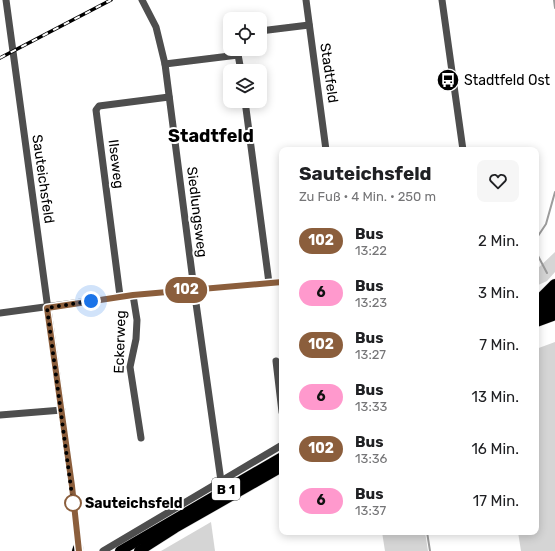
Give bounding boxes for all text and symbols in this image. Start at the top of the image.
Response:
map controls [223,12,267,108]
button: locate [223,12,267,56]
street label: Stadtfeld [316,42,342,104]
button: layers [223,64,267,108]
bus stop icon: Stadtfeld Ost [435,67,461,93]
place label: Stadtfeld Ost [464,72,551,89]
district label: Stadtfeld [168,125,254,147]
street label: Sauteichsfeld [28,133,58,225]
street label: Ilseweg [105,139,127,189]
button: heart [477,160,519,202]
text: Sauteichsfeld [299,162,432,185]
street label: Siedlungsweg [183,166,211,258]
text: Zu Fuß · 4 Min. · 250 m [299,189,436,204]
text: Bus [355,225,383,243]
text: 102 [308,232,334,249]
text: 2 Min. [478,232,519,250]
text: 13:22 [355,243,387,258]
line badge: 102 [163,277,209,303]
text: Bus [355,277,383,295]
text: 102 [173,281,199,298]
text: 6 [316,284,326,301]
text: 3 Min. [478,284,519,302]
your location [81,291,101,311]
text: 13:23 [355,295,387,310]
street label: Eckerweg [110,310,130,374]
text: Bus [355,329,383,347]
text: 102 [308,336,334,353]
text: 7 Min. [479,336,519,354]
text: 13:27 [355,347,386,362]
text: Bus [355,381,383,399]
text: 6 [316,388,326,405]
text: 13 Min. [471,388,519,406]
text: 13:33 [355,399,387,414]
text: Bus [355,433,383,451]
text: 102 [308,440,334,457]
text: 16 Min. [471,440,519,458]
text: 13:36 [355,451,387,466]
road number: B 1 [212,478,240,500]
text: Bus [355,485,383,503]
text: 6 [316,492,326,509]
text: 17 Min. [473,492,519,510]
marker: Sauteichsfeld [64,494,82,512]
place label: Sauteichsfeld [85,495,183,512]
text: 13:37 [355,503,386,518]

